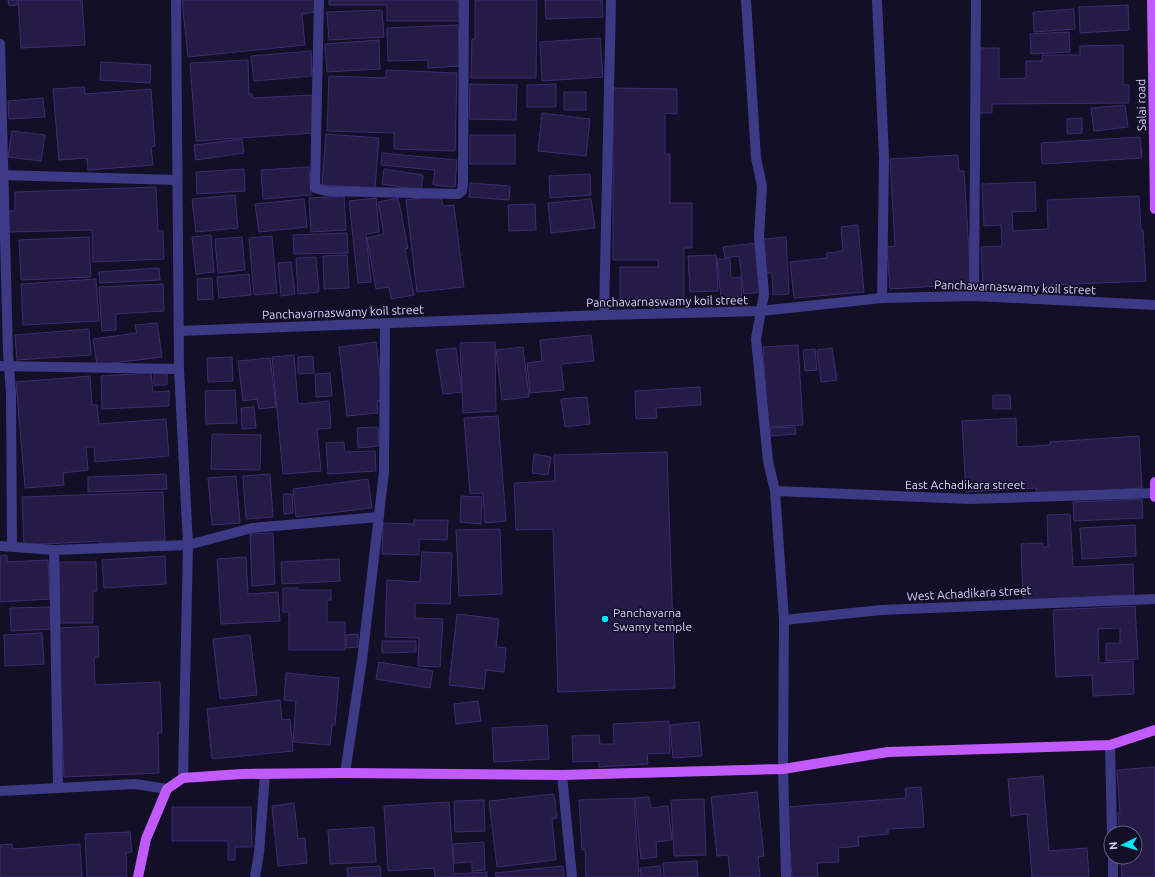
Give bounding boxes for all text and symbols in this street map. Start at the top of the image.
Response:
street label: Salai road [1134,79,1148,131]
street label: Panchavarnaswamy koil street [934,278,1096,296]
street label: Panchavarnaswamy koil street [586,293,748,309]
street label: Panchavarnaswamy koil street [262,303,424,321]
street label: East Achadikara street [905,478,1025,491]
street label: West Achadikara street [906,583,1032,603]
place label: Panchavarna Swamy temple [613,606,692,633]
marker: Panchavarna Swamy temple [600,614,610,624]
north arrow [1103,825,1143,865]
text: N [1107,841,1119,850]

